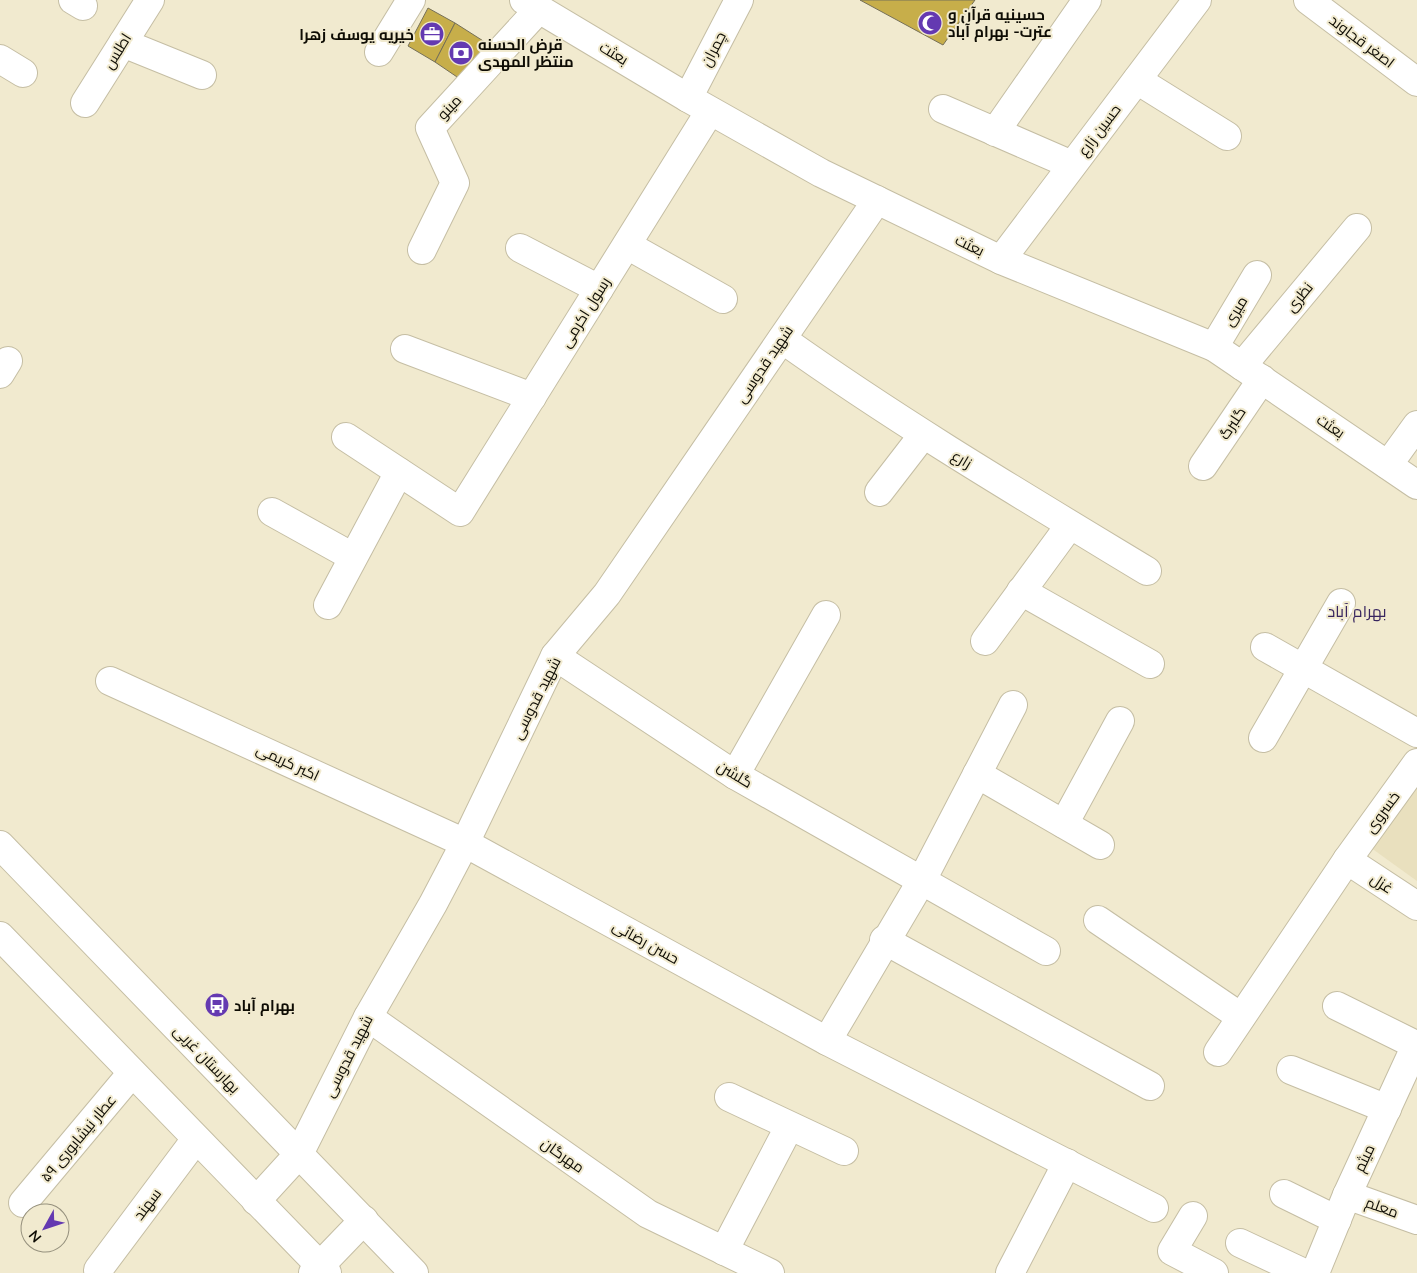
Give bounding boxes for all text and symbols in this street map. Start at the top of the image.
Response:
place label: حسینیه قرآن و عترت- بهرام آباد [948,5,1052,42]
mosque icon: حسینیه قرآن و عترت- بهرام آباد [917,10,943,36]
street label: اصغر قجاوند [1326,10,1398,72]
office icon: خیریه یوسف زهرا [419,21,445,47]
place label: خیریه یوسف زهرا [299,25,414,44]
street label: چمران [696,28,731,70]
street label: اطلس [99,30,136,73]
place label: قرض الحسنه منتظر المهدی [478,35,574,71]
street label: بعثت [596,37,632,69]
bank icon: قرض الحسنه منتظر المهدی [448,40,474,66]
street label: مینو [433,91,465,123]
street label: حسین زارع [1073,100,1126,161]
street label: بعثت [952,230,988,260]
street label: رسول اکرمی [556,273,615,351]
street label: نظری [1281,278,1318,317]
street label: میری [1219,292,1252,330]
street label: شهید قدوسی [731,322,798,407]
street label: گلبرگ [1214,403,1250,443]
street label: بعثت [1313,410,1349,442]
street label: زارع [947,446,976,474]
district label: بهرام آباد [1327,601,1387,623]
street label: شهید قدوسی [507,654,566,743]
street label: اکبر کریمی [253,739,323,786]
street label: گلشن [713,756,756,793]
street label: خسروی [1360,787,1404,837]
street label: غزل [1367,869,1397,897]
street label: حسن رضائی [609,916,683,969]
bus stop icon: بهرام آباد [204,992,230,1018]
place label: بهرام آباد [234,996,295,1016]
street label: شهید قدوسی [319,1012,378,1101]
street label: بهارستان غربی [169,1021,244,1098]
street label: عطار نیشابوری ۵۹ [36,1090,121,1186]
street label: مهرگان [537,1133,588,1178]
street label: میثم [1349,1141,1380,1175]
street label: سهند [129,1184,166,1224]
street label: معلم [1363,1192,1401,1223]
north arrow [20,1203,70,1253]
text: N [25,1227,45,1246]

